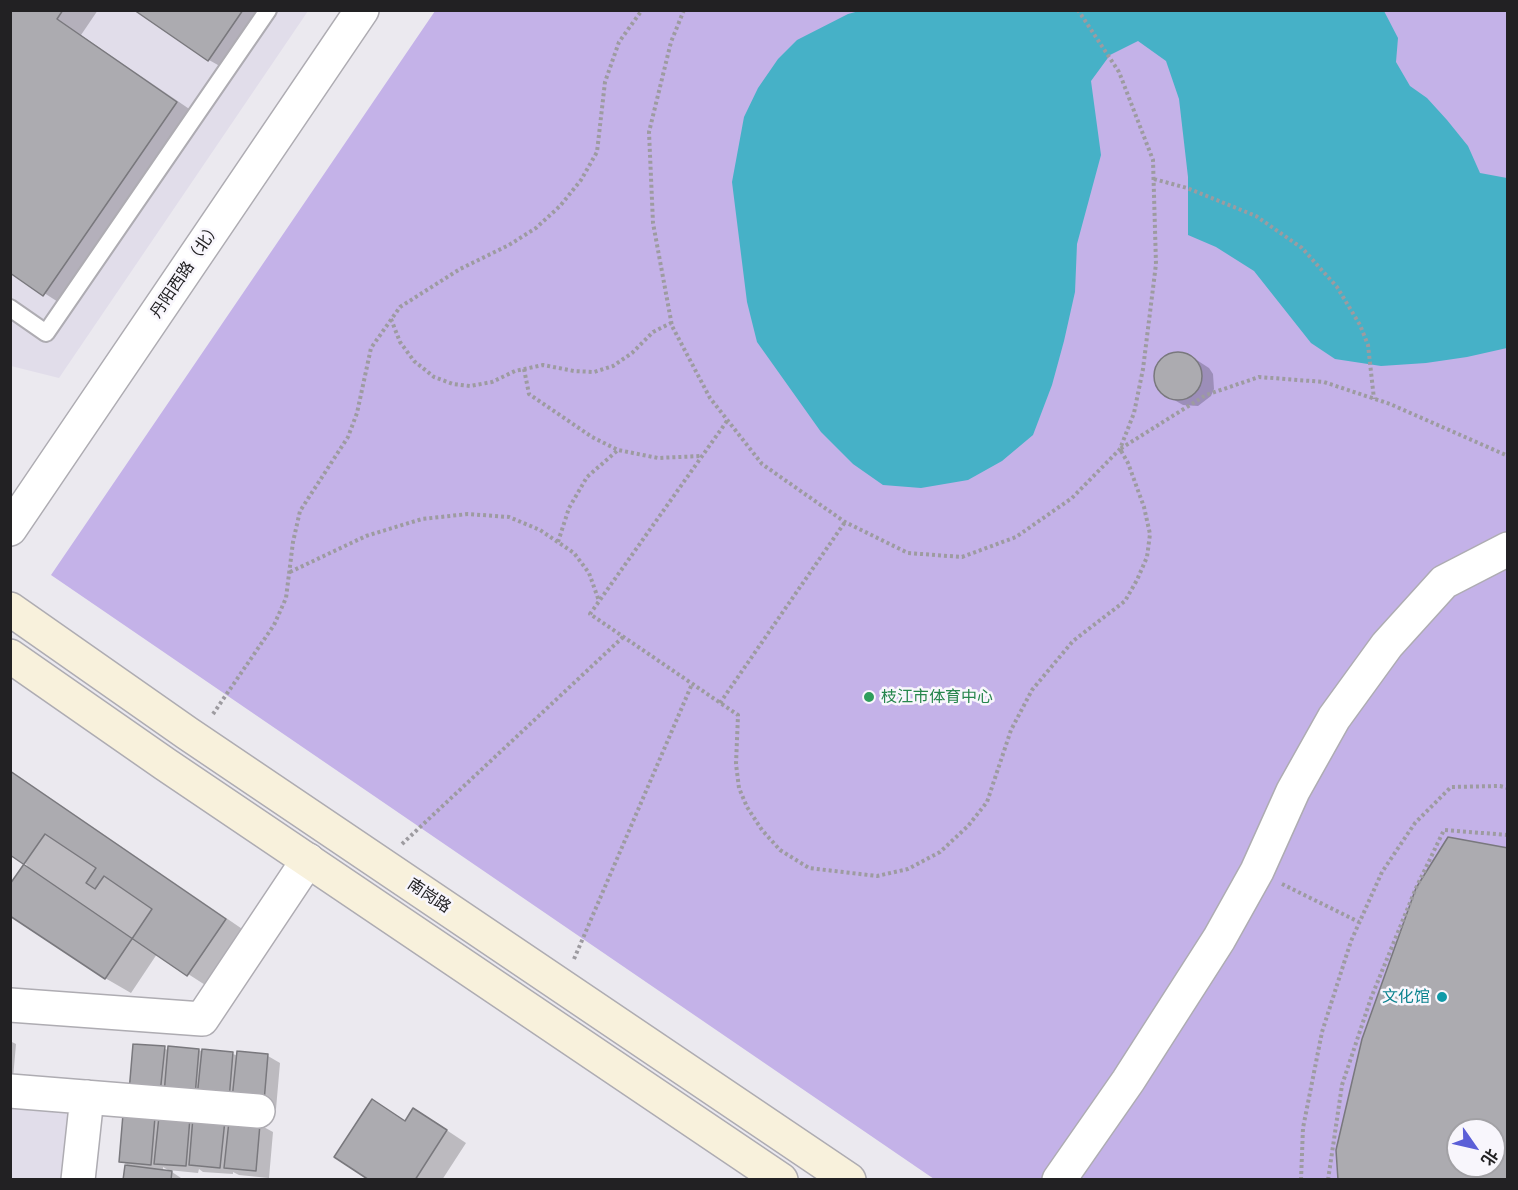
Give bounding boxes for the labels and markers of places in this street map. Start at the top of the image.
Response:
place label: 枝江市体育中心 [881,687,993,707]
marker: 枝江市体育中心 [862,690,876,704]
place label: 文化馆 [1382,987,1430,1007]
marker: 文化馆 [1435,990,1449,1004]

